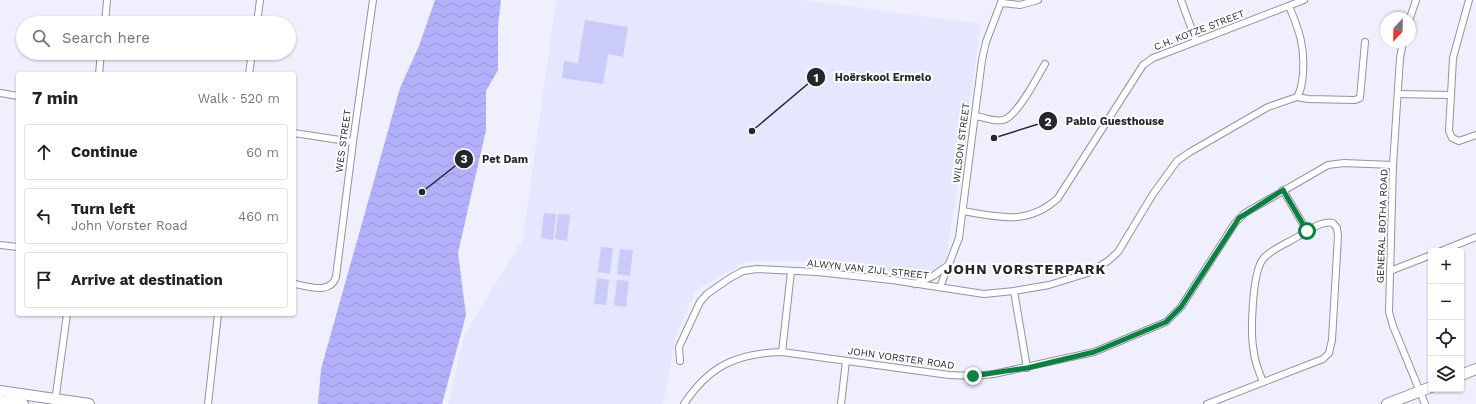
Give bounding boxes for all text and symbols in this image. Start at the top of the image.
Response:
street label: C.H. KOTZE STREET [1152,8,1246,52]
north arrow [1380,12,1416,48]
search box [16,16,296,60]
icon: search [30,27,52,49]
text: Search here [62,29,150,47]
callout: Hoërskool Ermelo [806,66,939,89]
text: 1 [813,71,819,85]
text: Hoërskool Ermelo [835,71,932,84]
text: 7 min [32,88,78,108]
text: Walk · 520 m [198,91,280,106]
street label: WILSON STREET [951,102,971,184]
street label: WES STREET [333,109,353,173]
callout: Pablo Guesthouse [1038,110,1173,133]
text: 2 [1044,115,1052,129]
text: Pablo Guesthouse [1066,115,1164,128]
icon: ahead [33,141,55,163]
text: Continue [71,143,138,161]
text: 60 m [246,145,279,160]
callout: Pet Dam [454,147,536,170]
text: 3 [460,152,468,166]
text: Pet Dam [482,153,528,166]
street label: GENERAL BOTHA ROAD [1375,169,1389,283]
text: Turn left [71,200,135,218]
icon: left [33,205,55,227]
text: 460 m [238,209,279,224]
text: John Vorster Road [71,218,188,233]
route start [1298,222,1316,240]
map controls [1428,248,1464,392]
button: + [1428,248,1464,284]
street label: ALWYN VAN ZIJL STREET [807,257,929,281]
district label: JOHN VORSTERPARK [944,261,1106,277]
icon: arrive [33,269,55,291]
text: Arrive at destination [71,271,223,289]
button: − [1428,284,1464,320]
button: locate [1428,320,1464,356]
street label: JOHN VORSTER ROAD [847,345,955,371]
button: layers [1428,356,1464,392]
route end [964,367,982,385]

